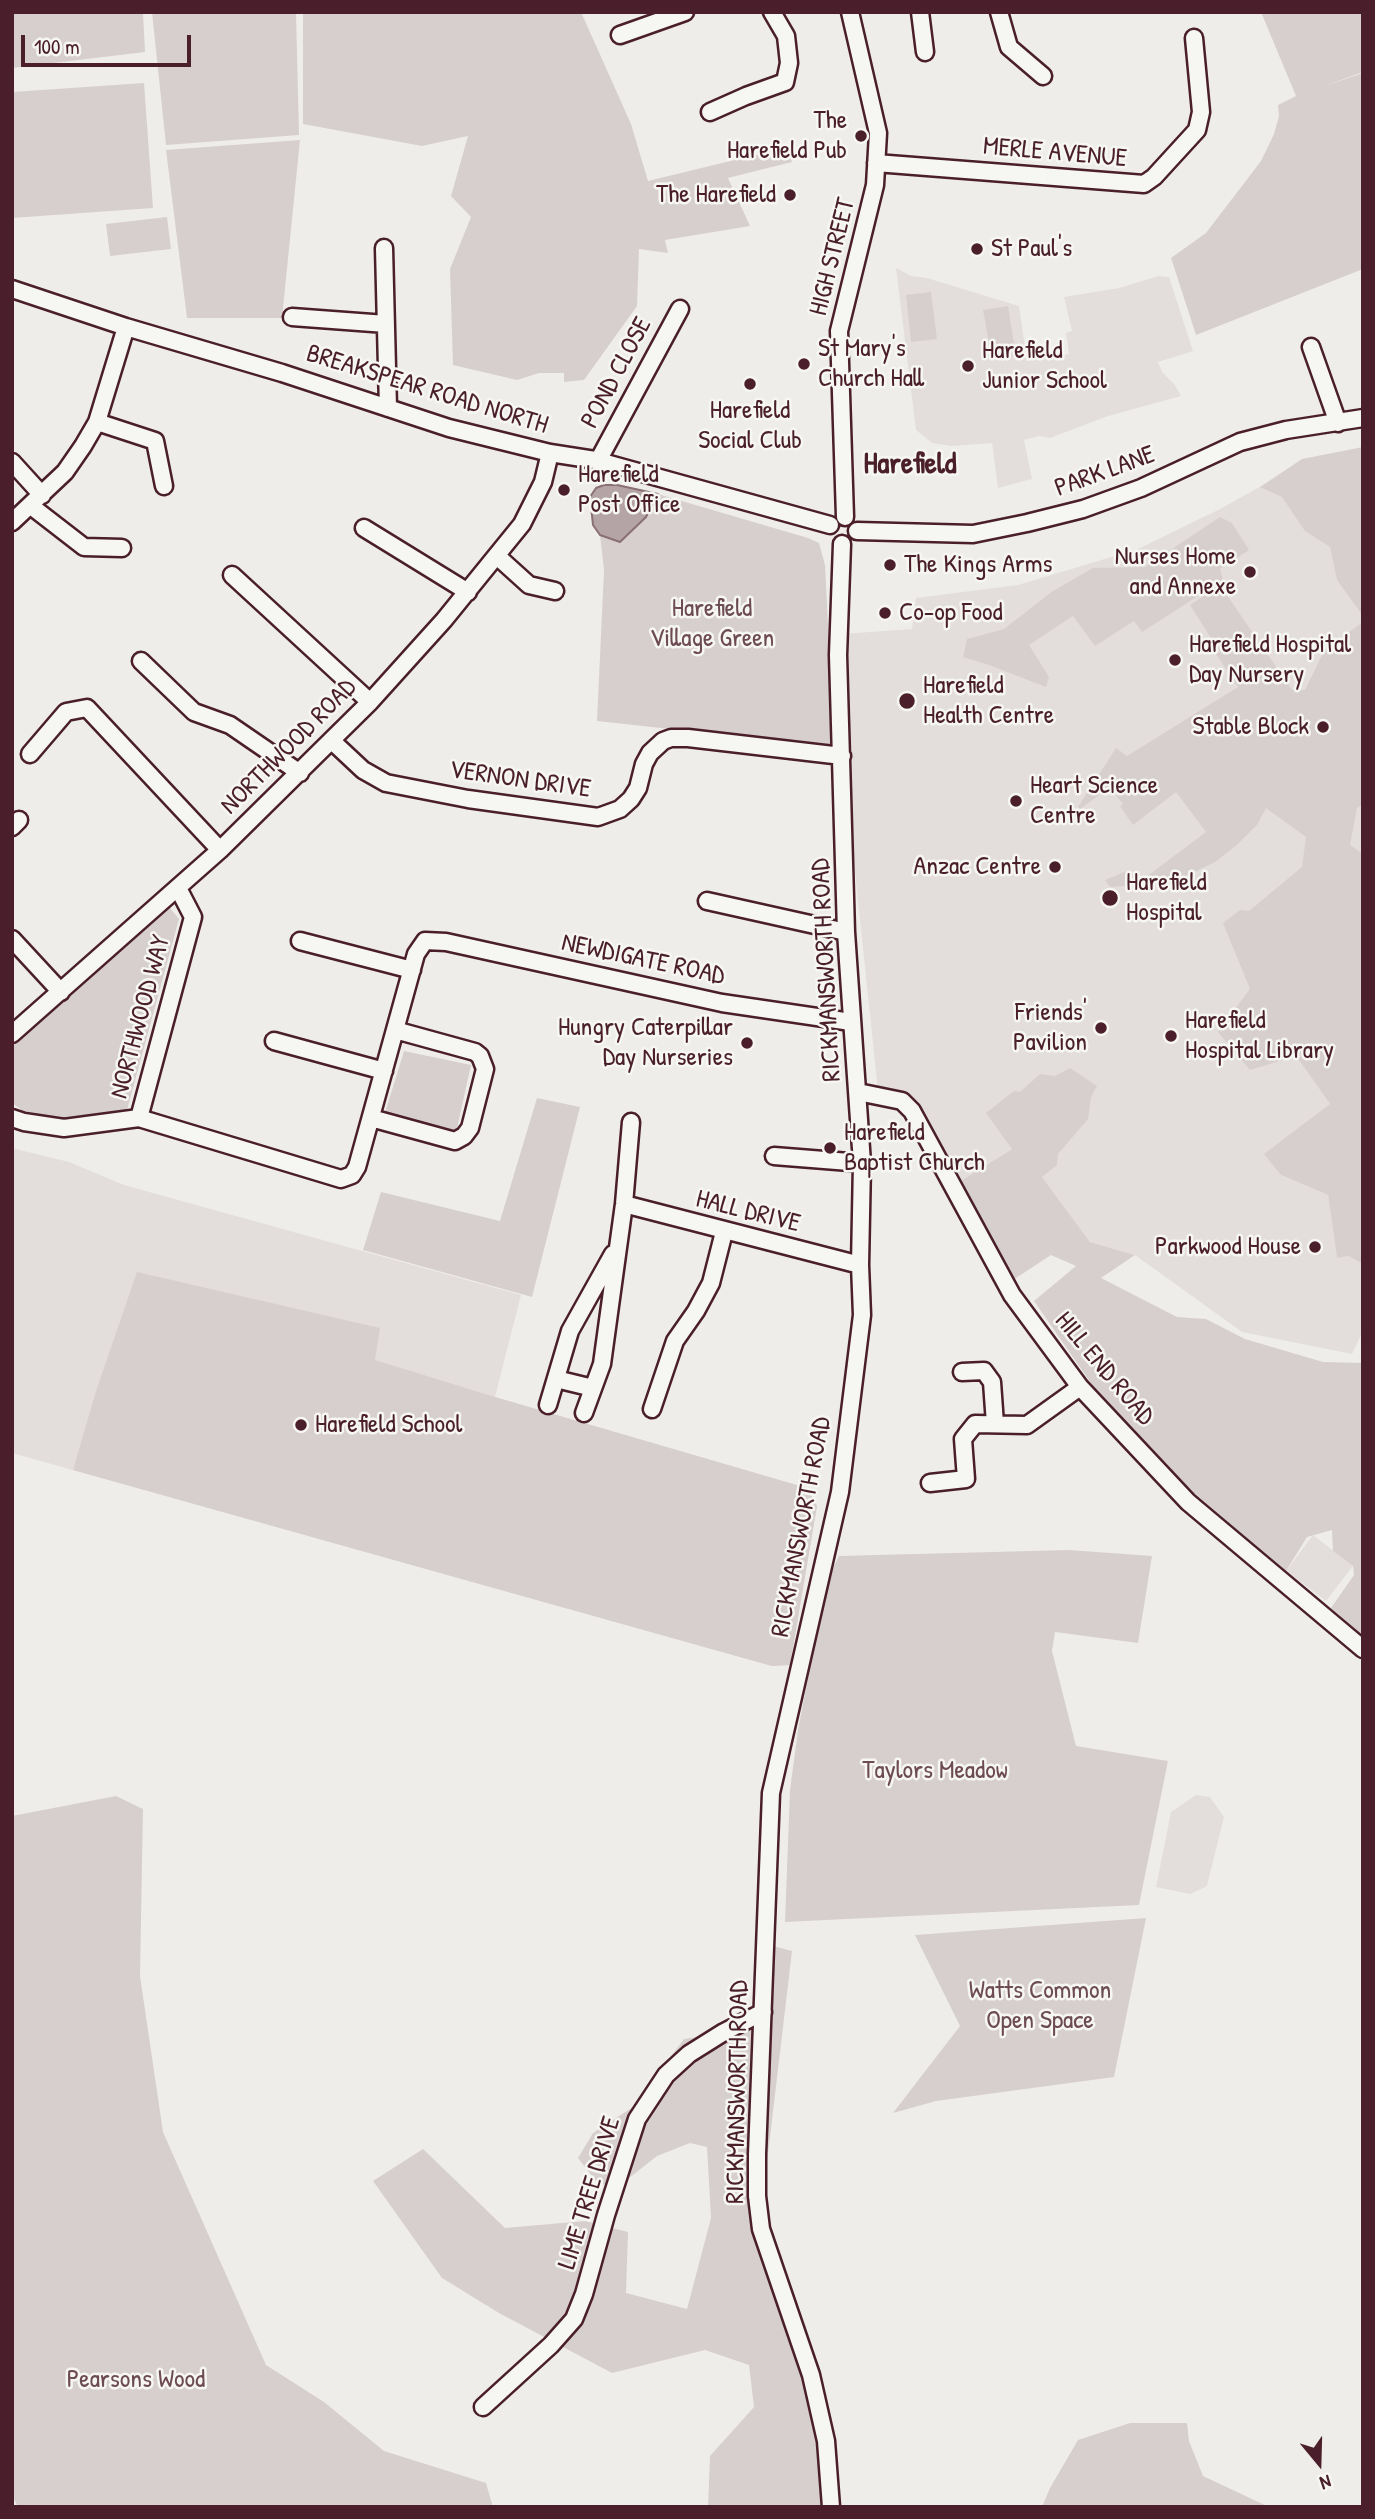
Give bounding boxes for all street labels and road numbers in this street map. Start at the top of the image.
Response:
street label: MERLE AVENUE [982,131,1128,175]
street label: HIGH STREET [803,195,863,319]
street label: POND CLOSE [575,312,659,434]
street label: BREAKSPEAR ROAD NORTH [302,338,552,442]
street label: PARK LANE [1051,440,1159,504]
street label: NORTHWOOD ROAD [215,673,363,821]
street label: VERNON DRIVE [447,755,593,805]
street label: RICKMANSWORTH ROAD [806,858,848,1082]
street label: NEWDIGATE ROAD [559,927,727,993]
street label: NORTHWOOD WAY [104,932,178,1102]
street label: HALL DRIVE [693,1184,803,1240]
street label: HILL END ROAD [1048,1306,1160,1432]
street label: RICKMANSWORTH ROAD [765,1414,839,1640]
street label: RICKMANSWORTH ROAD [720,1980,756,2204]
street label: LIME TREE DRIVE [552,2113,628,2273]

